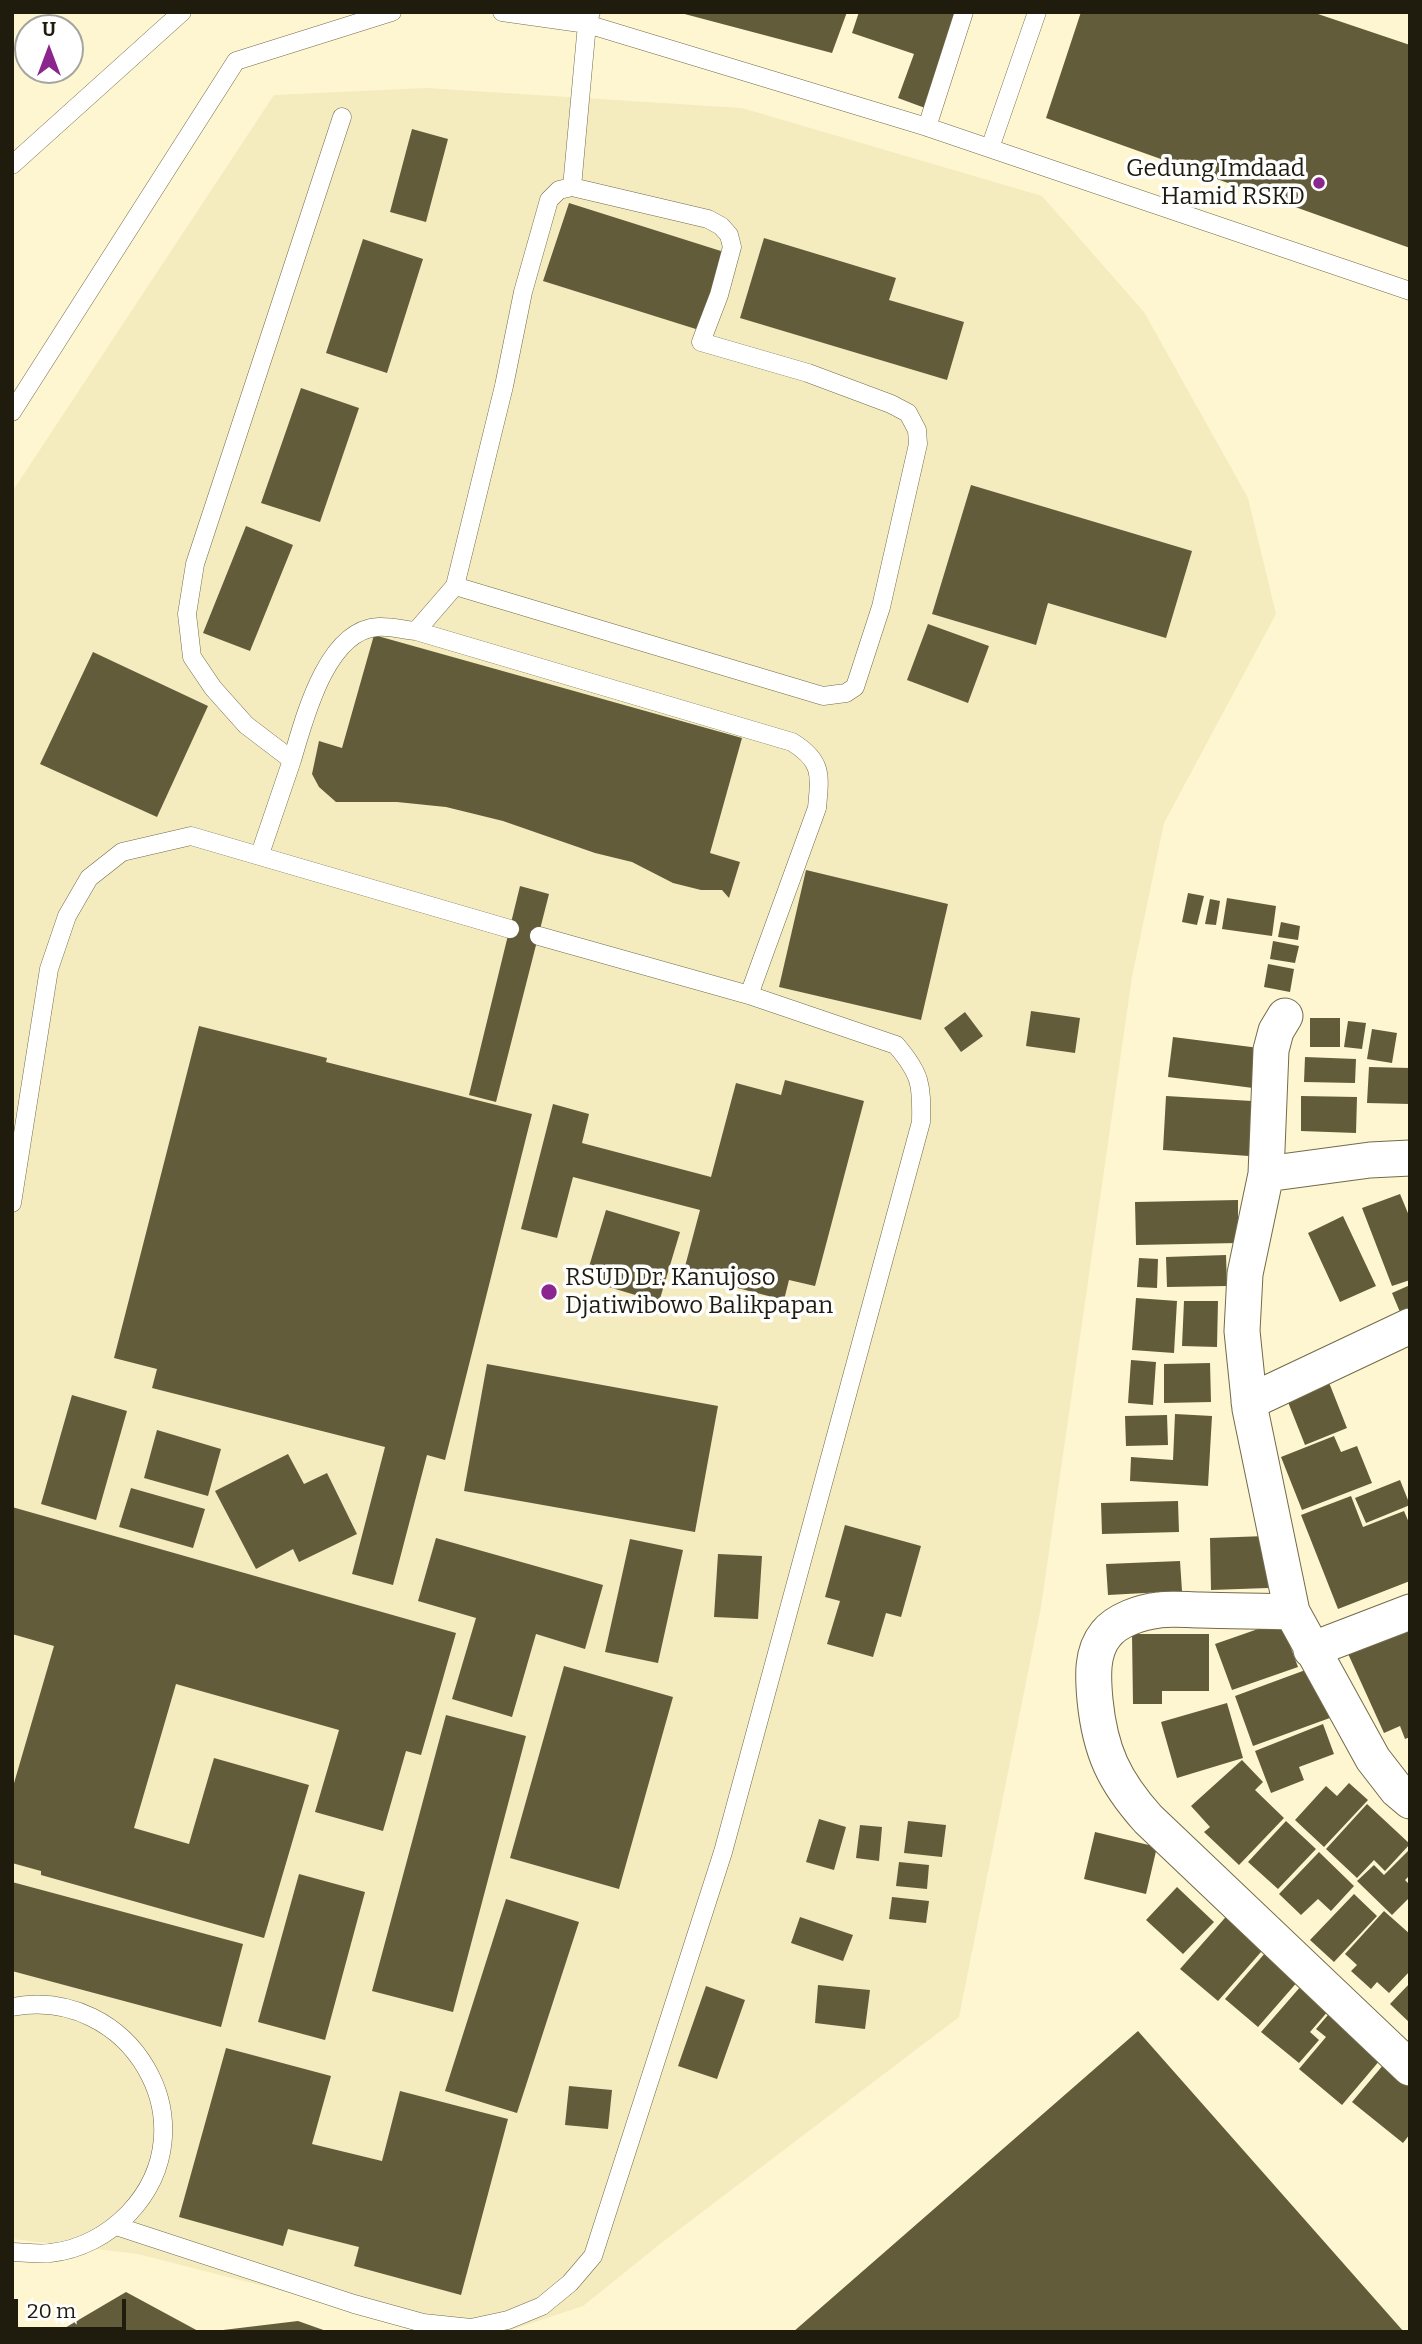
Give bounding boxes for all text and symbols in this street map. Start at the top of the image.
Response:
north arrow [14,14,84,84]
text: U [42,18,56,41]
place label: Gedung Imdaad Hamid RSKD [1126,155,1305,211]
marker: Gedung Imdaad Hamid RSKD [1311,175,1327,191]
place label: RSUD Dr. Kanujoso Djatiwibowo Balikpapan [565,1264,833,1320]
marker: RSUD Dr. Kanujoso Djatiwibowo Balikpapan [539,1282,559,1302]
scale bar [18,2284,130,2328]
text: 20 m [27,2298,76,2324]

